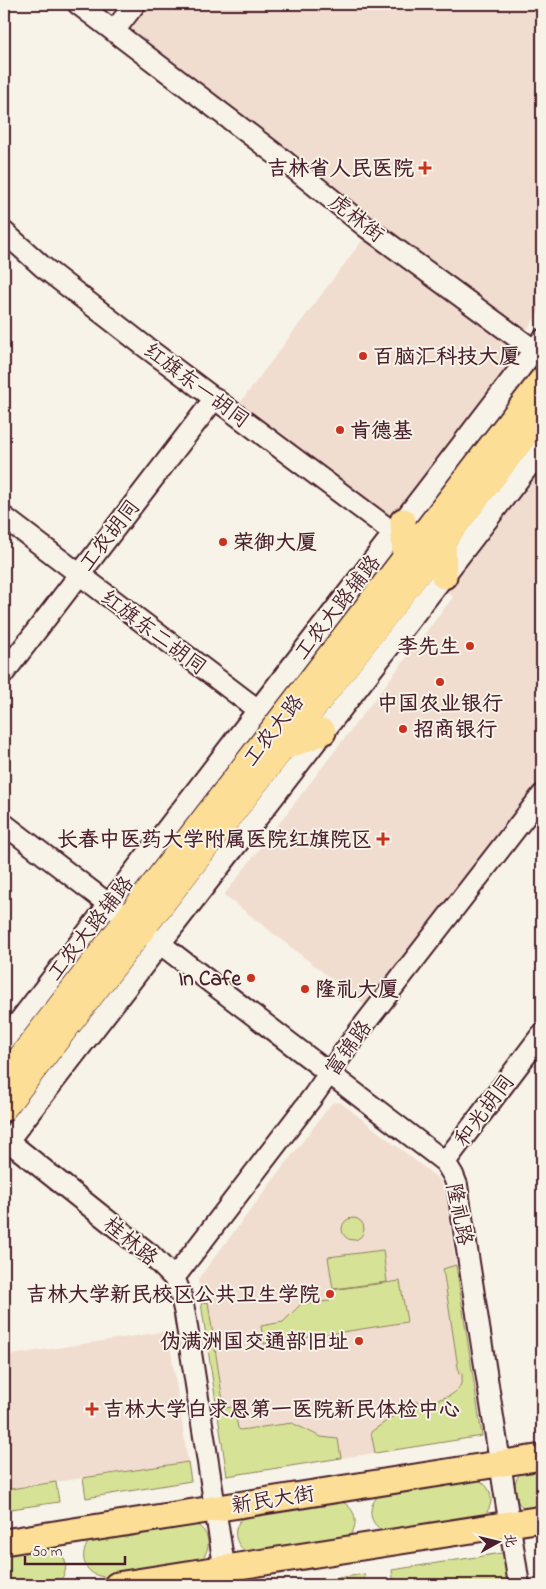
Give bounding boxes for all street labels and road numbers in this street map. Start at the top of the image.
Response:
street label: 虎林街 [322,188,390,251]
street label: 红旗东一胡同 [136,337,255,436]
street label: 工农胡同 [73,494,148,579]
street label: 工农大路辅路 [288,549,389,667]
street label: 红旗东二胡同 [93,584,212,683]
street label: 工农大路 [237,689,312,774]
street label: 工农大路辅路 [41,870,142,988]
street label: 富锦路 [319,1015,380,1083]
street label: 和光胡同 [448,1069,523,1154]
street label: 隆礼路 [437,1181,479,1248]
street label: 桂林路 [96,1211,163,1274]
street label: 新民大街 [229,1480,317,1522]

